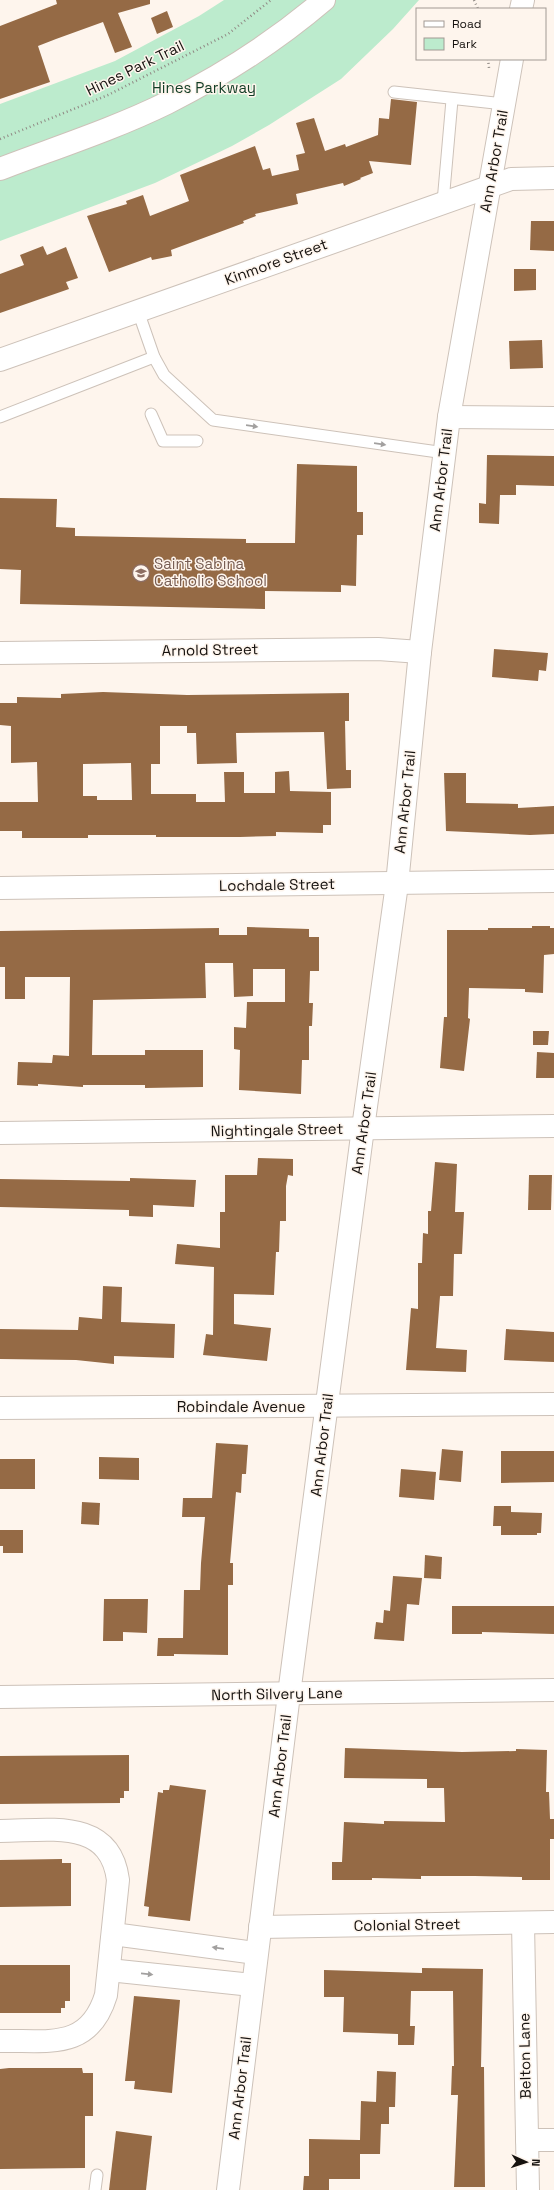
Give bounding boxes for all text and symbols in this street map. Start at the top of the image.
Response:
legend [416,8,546,60]
text: Road [452,16,481,32]
street label: Hines Park Trail [82,36,187,100]
text: Park [452,36,477,52]
park label: Hines Parkway [152,78,256,97]
street label: Ann Arbor Trail [475,108,512,214]
street label: Kinmore Street [222,234,330,289]
one-way arrow [246,423,258,429]
street label: Ann Arbor Trail [425,427,456,533]
one-way arrow [374,441,386,447]
place label: Saint Sabina Catholic School [154,554,267,590]
school or university icon: Saint Sabina Catholic School [131,563,151,583]
street label: Arnold Street [162,639,259,660]
street label: Ann Arbor Trail [390,749,419,855]
street label: Lochdale Street [219,874,335,895]
street label: Ann Arbor Trail [347,1070,380,1176]
street label: Nightingale Street [211,1119,344,1140]
street label: Ann Arbor Trail [306,1392,337,1498]
street label: Robindale Avenue [177,1397,305,1416]
street label: North Silvery Lane [211,1683,343,1704]
street label: Ann Arbor Trail [264,1713,295,1819]
street label: Colonial Street [353,1914,461,1935]
one-way arrow [212,1945,224,1951]
one-way arrow [141,1971,153,1978]
street label: Belton Lane [514,2013,535,2099]
street label: Ann Arbor Trail [224,2035,255,2141]
north arrow [506,2142,546,2182]
text: N [529,2158,543,2167]

